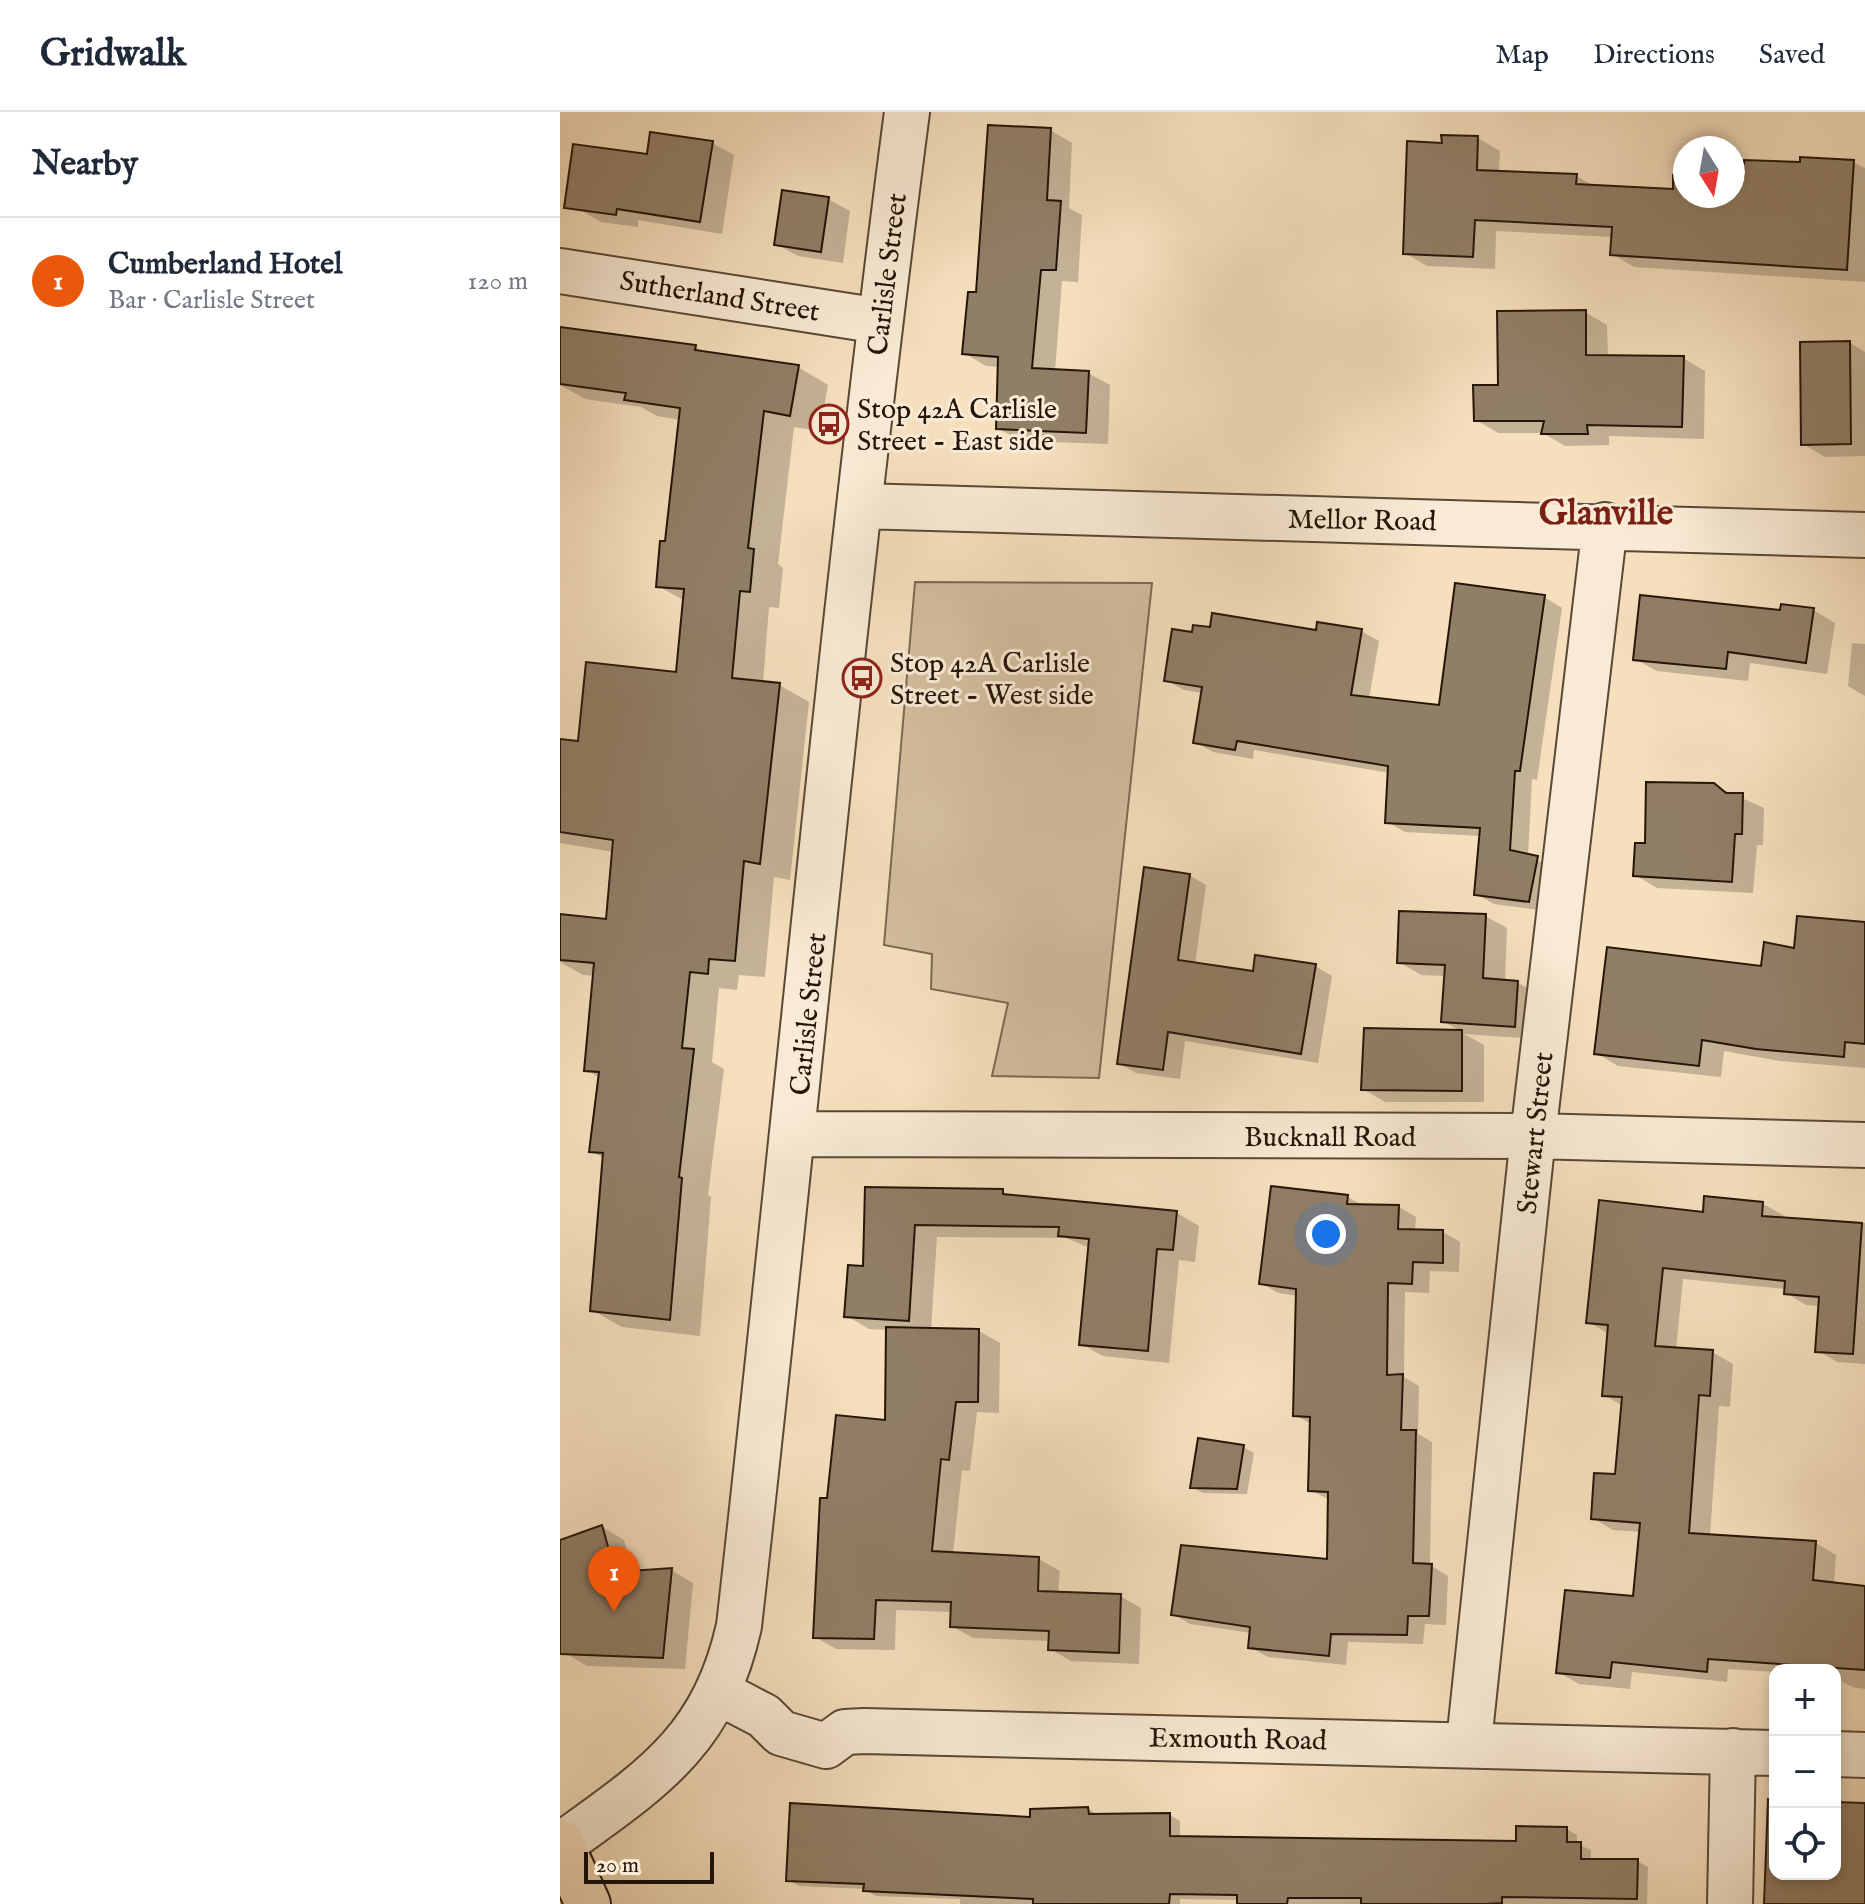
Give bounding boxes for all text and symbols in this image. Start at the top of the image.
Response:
text: Gridwalk [40,31,186,79]
text: Map [1495,38,1549,73]
text: Directions [1593,38,1715,73]
text: Saved [1759,38,1825,73]
north arrow [1673,136,1745,208]
text: Nearby [32,143,138,186]
street label: Carlisle Street [861,191,916,358]
text: Cumberland Hotel [108,246,342,284]
street label: Sutherland Street [617,264,822,331]
text: 1 [53,265,63,298]
text: 120 m [468,265,528,298]
text: Bar · Carlisle Street [108,284,315,317]
place label: Stop 42A Carlisle Street - East side [857,393,1057,460]
bus stop icon: Stop 42A Carlisle Street - East side [808,403,850,445]
district label: Glanville [1539,491,1674,537]
street label: Mellor Road [1287,503,1437,540]
place label: Stop 42A Carlisle Street - West side [890,647,1094,714]
bus stop icon: Stop 42A Carlisle Street - West side [841,657,883,699]
street label: Carlisle Street [784,931,835,1097]
street label: Stewart Street [1511,1050,1562,1216]
street label: Bucknall Road [1244,1121,1416,1156]
your location [1306,1214,1346,1254]
pin: 1 [588,1546,640,1612]
map controls [1769,1664,1841,1880]
button: + [1769,1664,1841,1736]
street label: Exmouth Road [1149,1721,1327,1760]
button: − [1769,1736,1841,1808]
button: locate [1769,1808,1841,1880]
scale bar [584,1848,714,1884]
text: 20 m [596,1852,639,1880]

